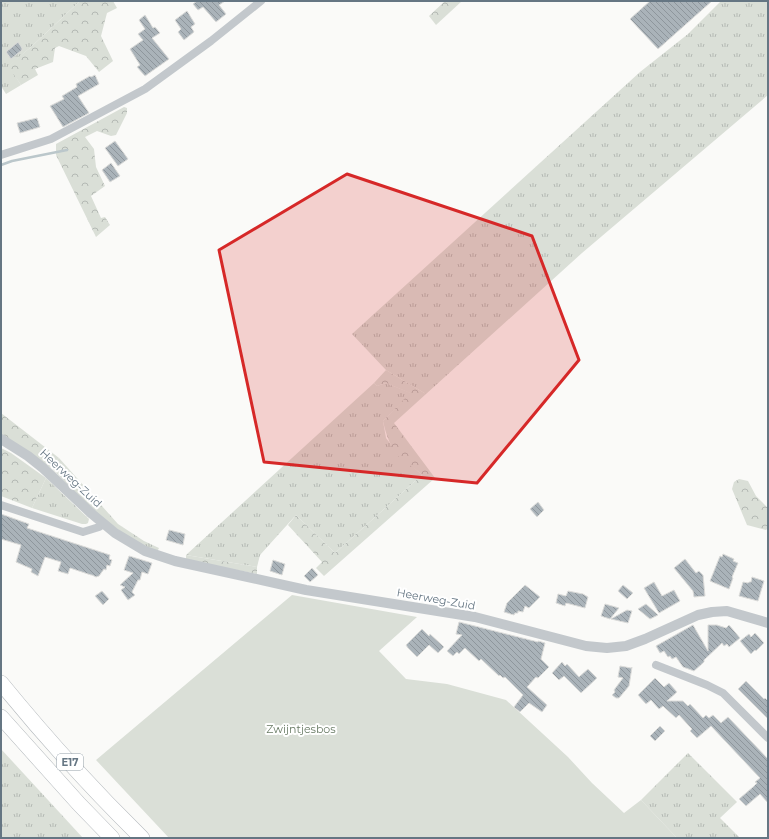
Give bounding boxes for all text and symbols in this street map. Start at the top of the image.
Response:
street label: Heerweg-Zuid [37,446,105,510]
street label: Heerweg-Zuid [396,585,476,613]
park label: Zwijntjesbos [266,722,336,736]
road number: E17 [57,754,83,770]

